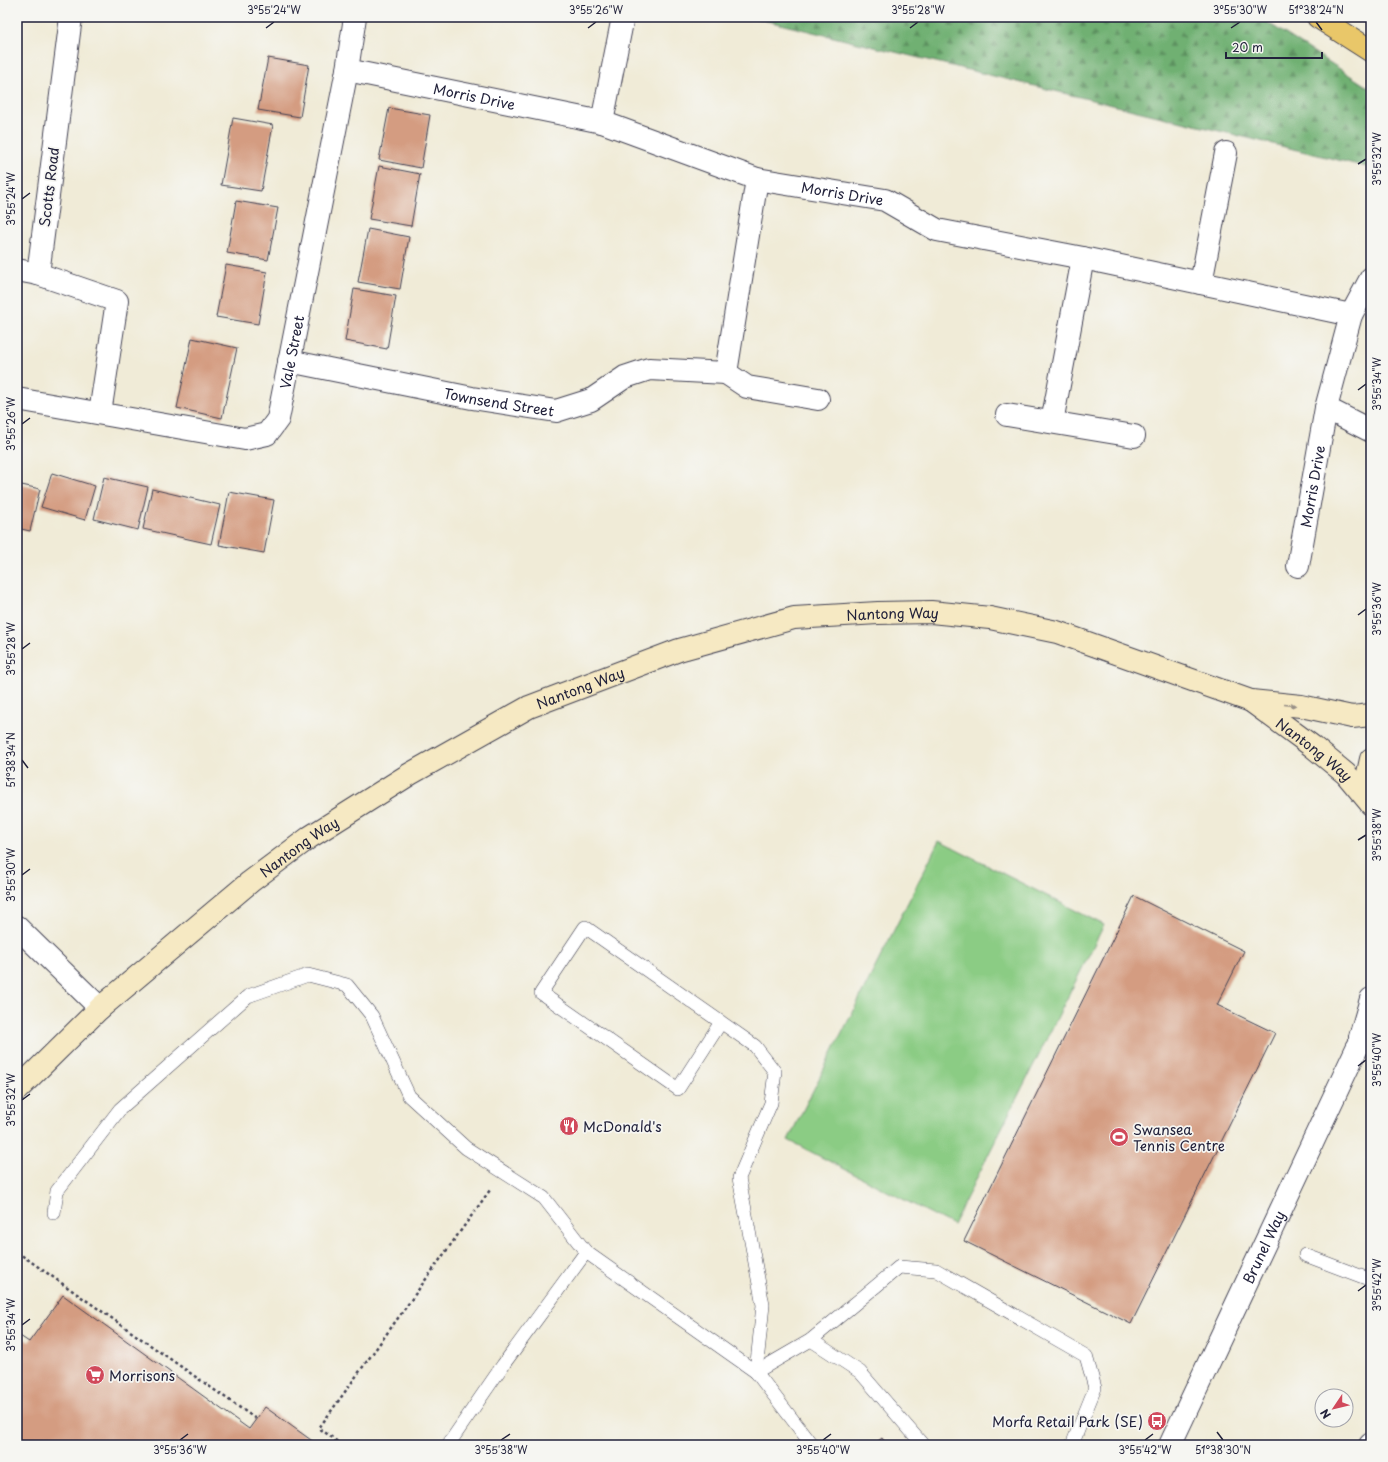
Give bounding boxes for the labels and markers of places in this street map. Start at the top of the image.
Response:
restaurant icon: McDonald's [558,1115,580,1137]
place label: McDonald's [583,1116,662,1137]
place label: Swansea Tennis Centre [1133,1119,1225,1156]
sports icon: Swansea Tennis Centre [1108,1126,1130,1148]
supermarket icon: Morrisons [84,1364,106,1386]
place label: Morrisons [109,1365,175,1386]
bus stop icon: Morfa Retail Park (SE) [1146,1410,1168,1432]
place label: Morfa Retail Park (SE) [992,1411,1143,1432]

